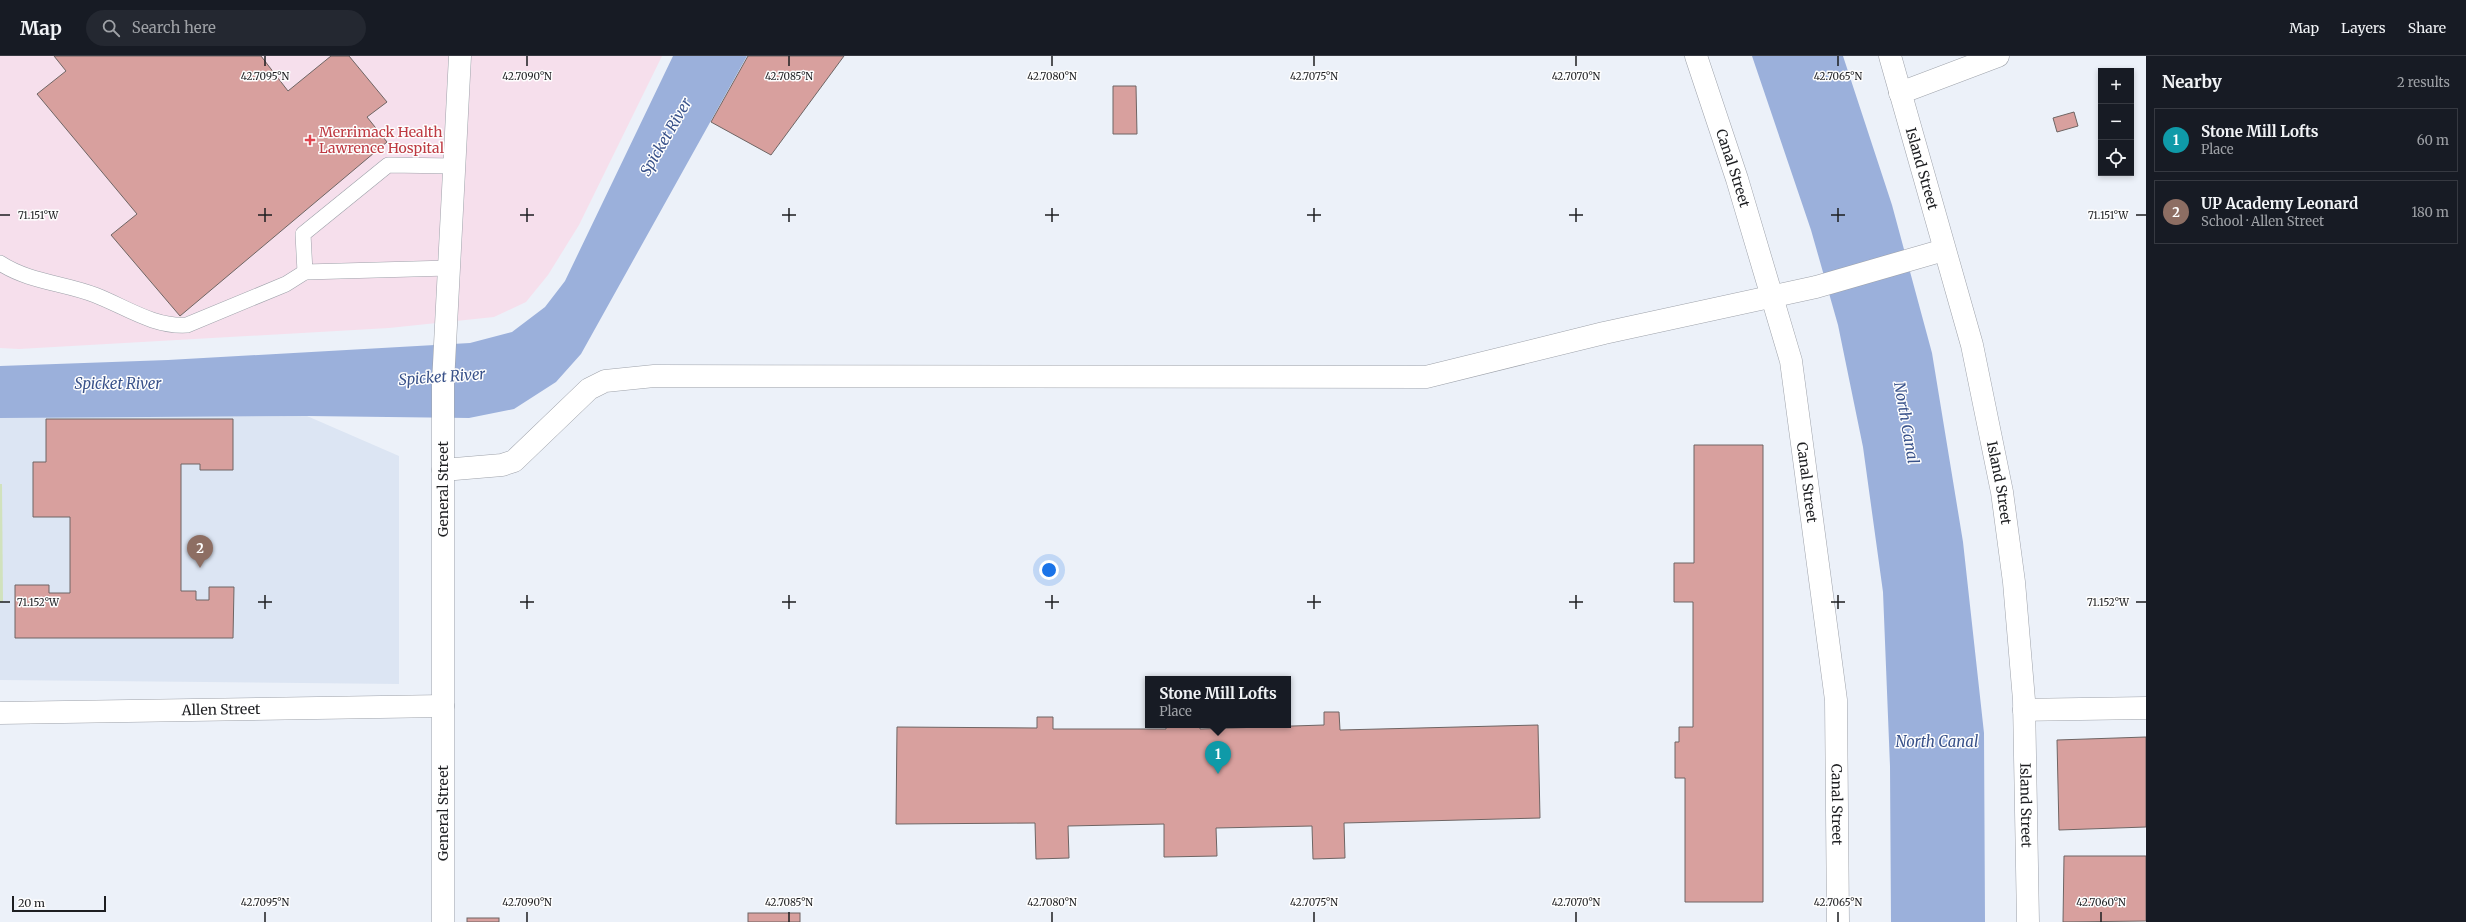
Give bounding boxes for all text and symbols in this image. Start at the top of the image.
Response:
search box [86,10,366,46]
text: Map [20,16,62,40]
icon: search [100,17,122,39]
text: Search here [132,18,216,37]
text: Map [2289,19,2319,37]
text: Layers [2341,19,2386,37]
text: Share [2408,19,2446,37]
map controls [2098,68,2134,176]
button: + [2098,68,2134,104]
text: 42.7095°N [241,70,289,83]
text: 42.7090°N [502,70,552,83]
text: 42.7085°N [765,70,813,83]
text: 42.7080°N [1027,70,1077,83]
text: 42.7075°N [1290,70,1338,83]
text: 42.7070°N [1552,70,1601,83]
text: 42.7065°N [1814,70,1862,83]
text: Nearby [2162,71,2222,93]
text: 2 results [2397,74,2450,91]
water label: Spicket River [636,94,696,179]
button: − [2098,104,2134,140]
text: Stone Mill Lofts [2201,122,2319,141]
place label: Merrimack Health Lawrence Hospital [319,123,445,157]
street label: Island Street [1902,125,1942,212]
street label: Canal Street [1712,126,1754,210]
text: 1 [2173,132,2179,149]
text: 60 m [2417,132,2449,149]
marker: Merrimack Health Lawrence Hospital [304,134,316,146]
button: locate [2098,140,2134,176]
text: Place [2201,141,2234,158]
text: UP Academy Leonard [2201,194,2358,213]
text: 2 [2172,204,2180,221]
text: 180 m [2411,204,2449,221]
text: 71.151°W [18,209,59,222]
text: 71.151°W [2088,209,2129,222]
text: School · Allen Street [2201,213,2324,230]
water label: Spicket River [398,364,487,389]
water label: Spicket River [75,374,162,393]
water label: North Canal [1890,380,1923,465]
street label: Island Street [1983,439,2015,526]
street label: General Street [434,441,452,537]
street label: Canal Street [1793,441,1821,525]
pin: 2 [187,535,213,568]
your location [1039,560,1059,580]
text: 71.152°W [17,596,60,609]
text: 71.152°W [2087,596,2130,609]
popup [1145,676,1291,728]
text: Stone Mill Lofts [1159,684,1277,703]
street label: Allen Street [180,700,261,719]
text: Place [1159,703,1192,720]
water label: North Canal [1896,732,1978,751]
pin: 1 [1205,741,1231,774]
street label: Island Street [2016,763,2036,848]
street label: Canal Street [1828,764,1846,846]
street label: General Street [434,765,452,861]
scale bar [12,894,106,913]
text: 20 m [18,896,45,910]
text: 42.7095°N [241,896,289,909]
text: 42.7090°N [502,896,552,909]
text: 42.7085°N [765,896,813,909]
text: 42.7080°N [1027,896,1077,909]
text: 42.7075°N [1290,896,1338,909]
text: 42.7070°N [1552,896,1601,909]
text: 42.7065°N [1814,896,1862,909]
text: 42.7060°N [2076,896,2126,909]

